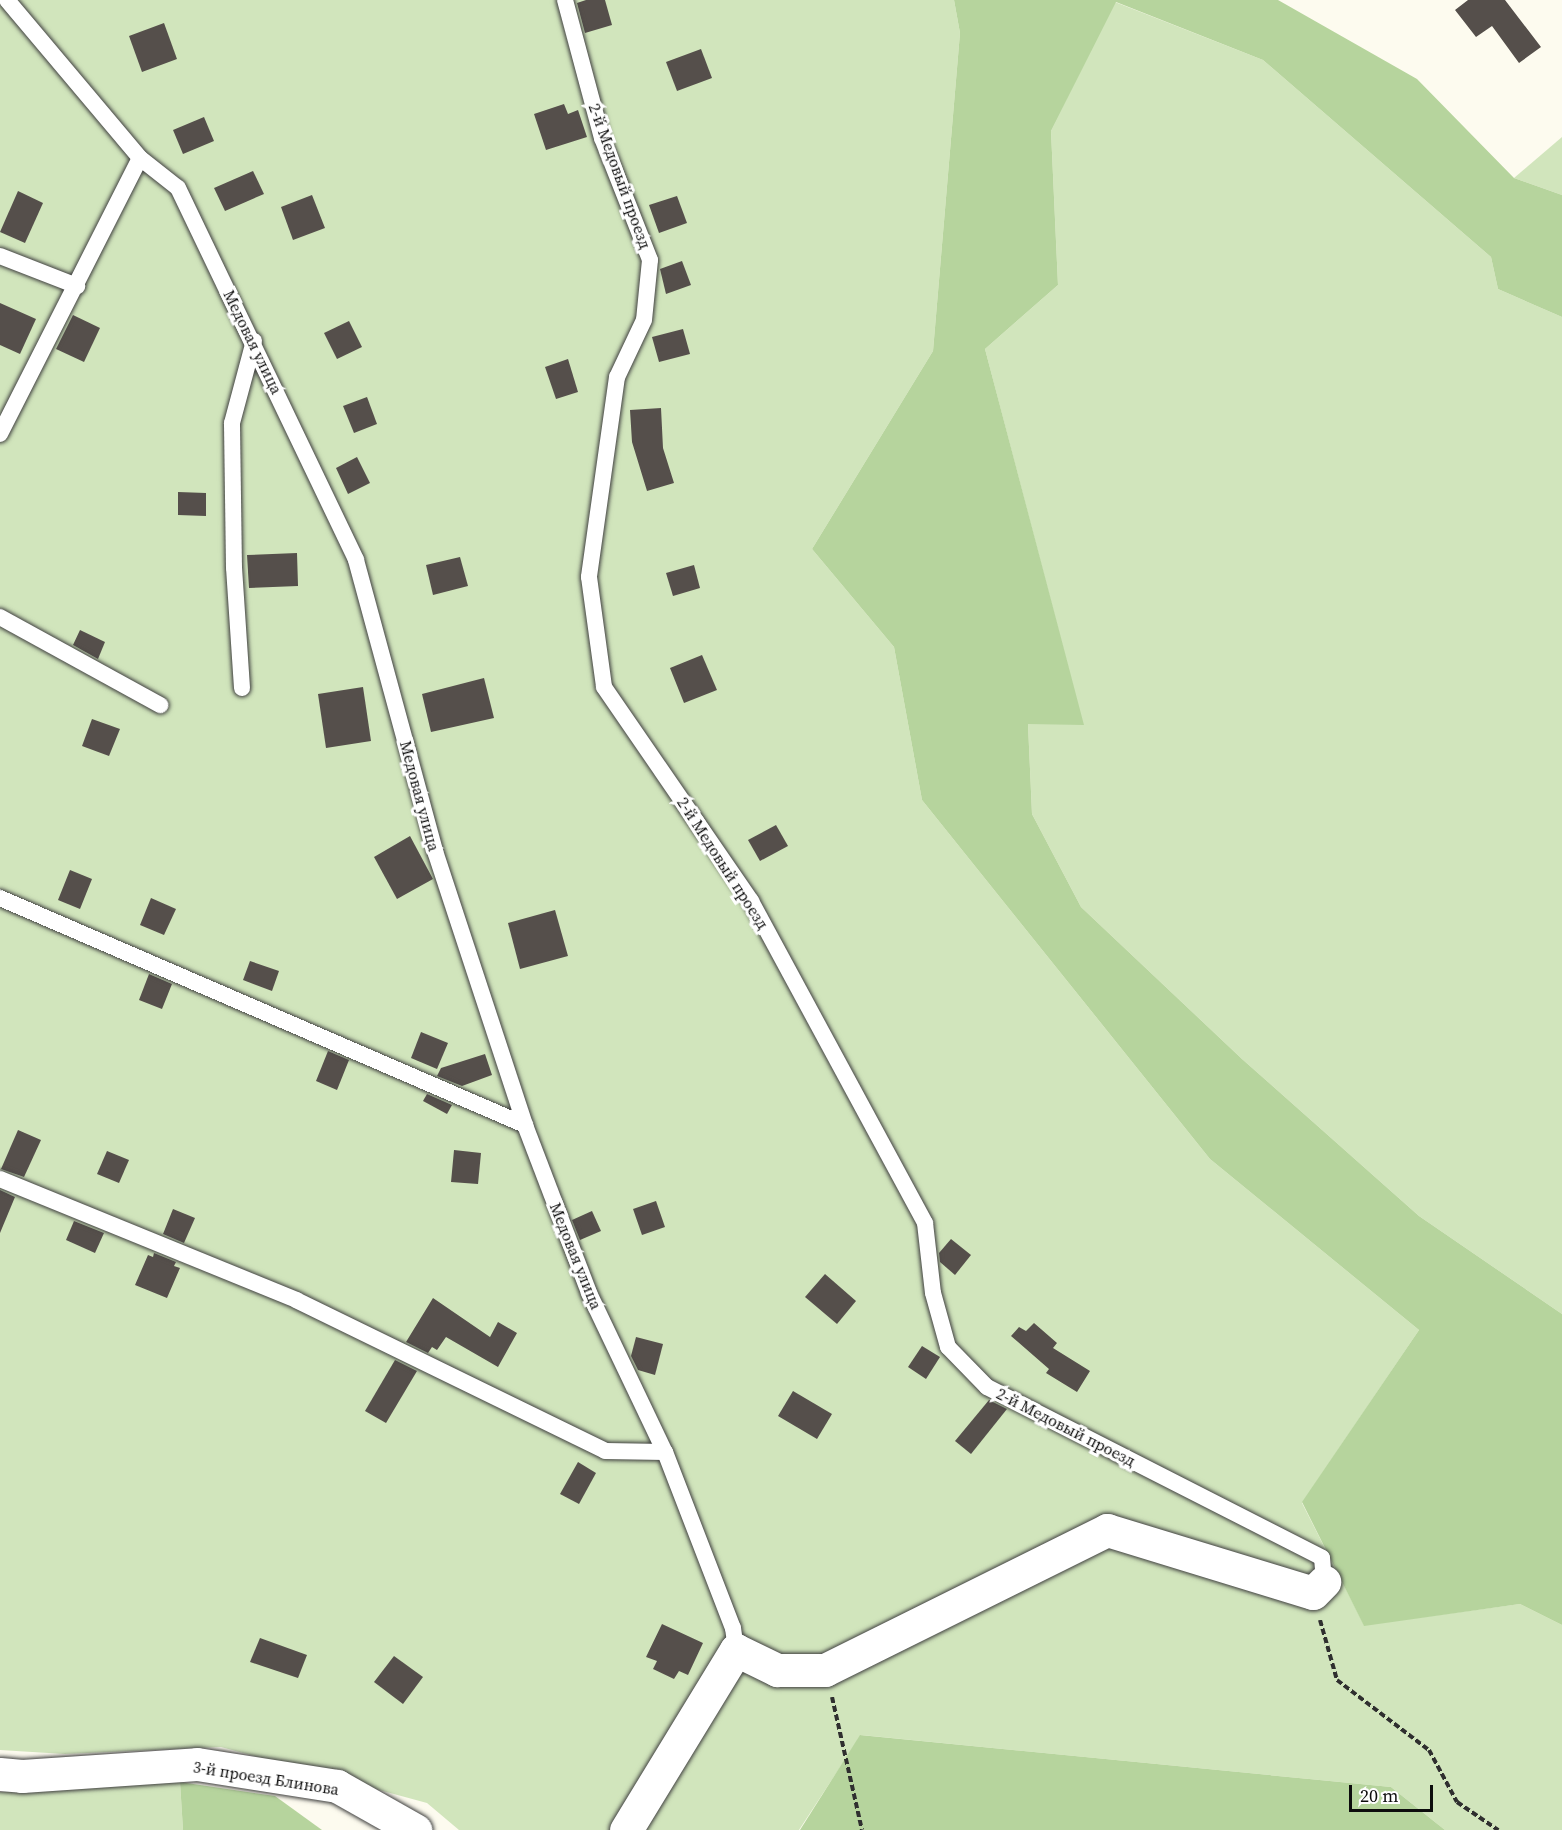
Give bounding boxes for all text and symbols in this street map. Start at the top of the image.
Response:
street label: 2-й Медовый проезд [585,101,655,251]
street label: Медовая улица [219,287,287,397]
street label: Медовая улица [396,739,444,853]
street label: 2-й Медовый проезд [673,794,773,932]
street label: Медовая улица [546,1200,606,1312]
street label: 2-й Медовый проезд [993,1384,1139,1470]
street label: 3-й проезд Блинова [192,1757,340,1799]
scale bar [1352,1773,1436,1811]
text: 20 m [1360,1783,1398,1808]

